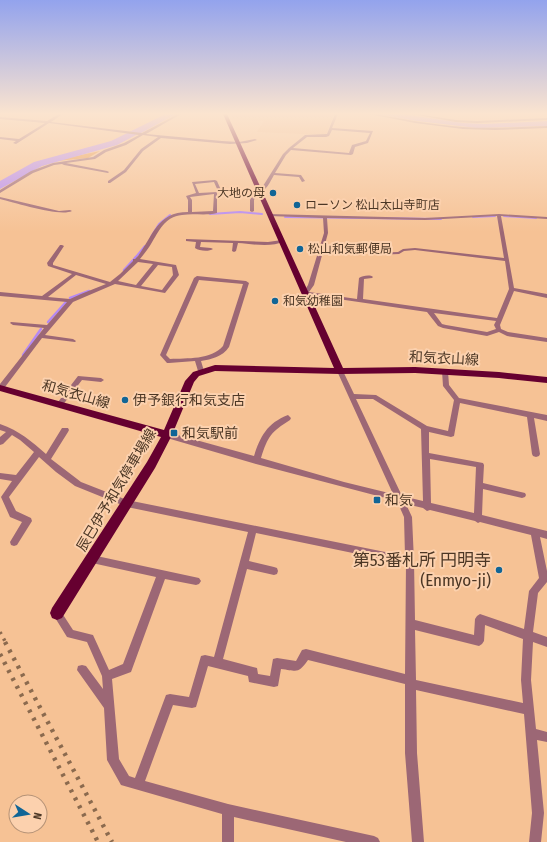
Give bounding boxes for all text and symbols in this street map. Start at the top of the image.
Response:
place label: 大地の母 [217,186,265,200]
marker: 大地の母 [268,188,278,198]
place label: ローソン 松山太山寺町店 [305,198,440,212]
marker: ローソン 松山太山寺町店 [292,200,302,210]
place label: 松山和気郵便局 [308,242,392,256]
marker: 松山和気郵便局 [295,244,305,254]
place label: 和気幼稚園 [283,294,343,308]
marker: 和気幼稚園 [270,296,280,306]
street label: 和気衣山線 [409,348,479,369]
street label: 和気衣山線 [40,377,112,412]
place label: 伊予銀行和気支店 [133,392,245,409]
marker: 伊予銀行和気支店 [120,395,130,405]
place label: 和気駅前 [182,425,238,442]
street label: 辰巳伊予和気停車場線 [73,426,160,555]
marker: 和気駅前 [169,428,179,438]
place label: 和気 [385,492,413,509]
marker: 和気 [372,495,382,505]
place label: 第53番札所 円明寺 (Enmyo-ji) [353,550,491,591]
marker: 第53番札所 円明寺 (Enmyo-ji) [494,565,504,575]
north arrow [8,794,48,834]
text: N [30,811,44,821]

